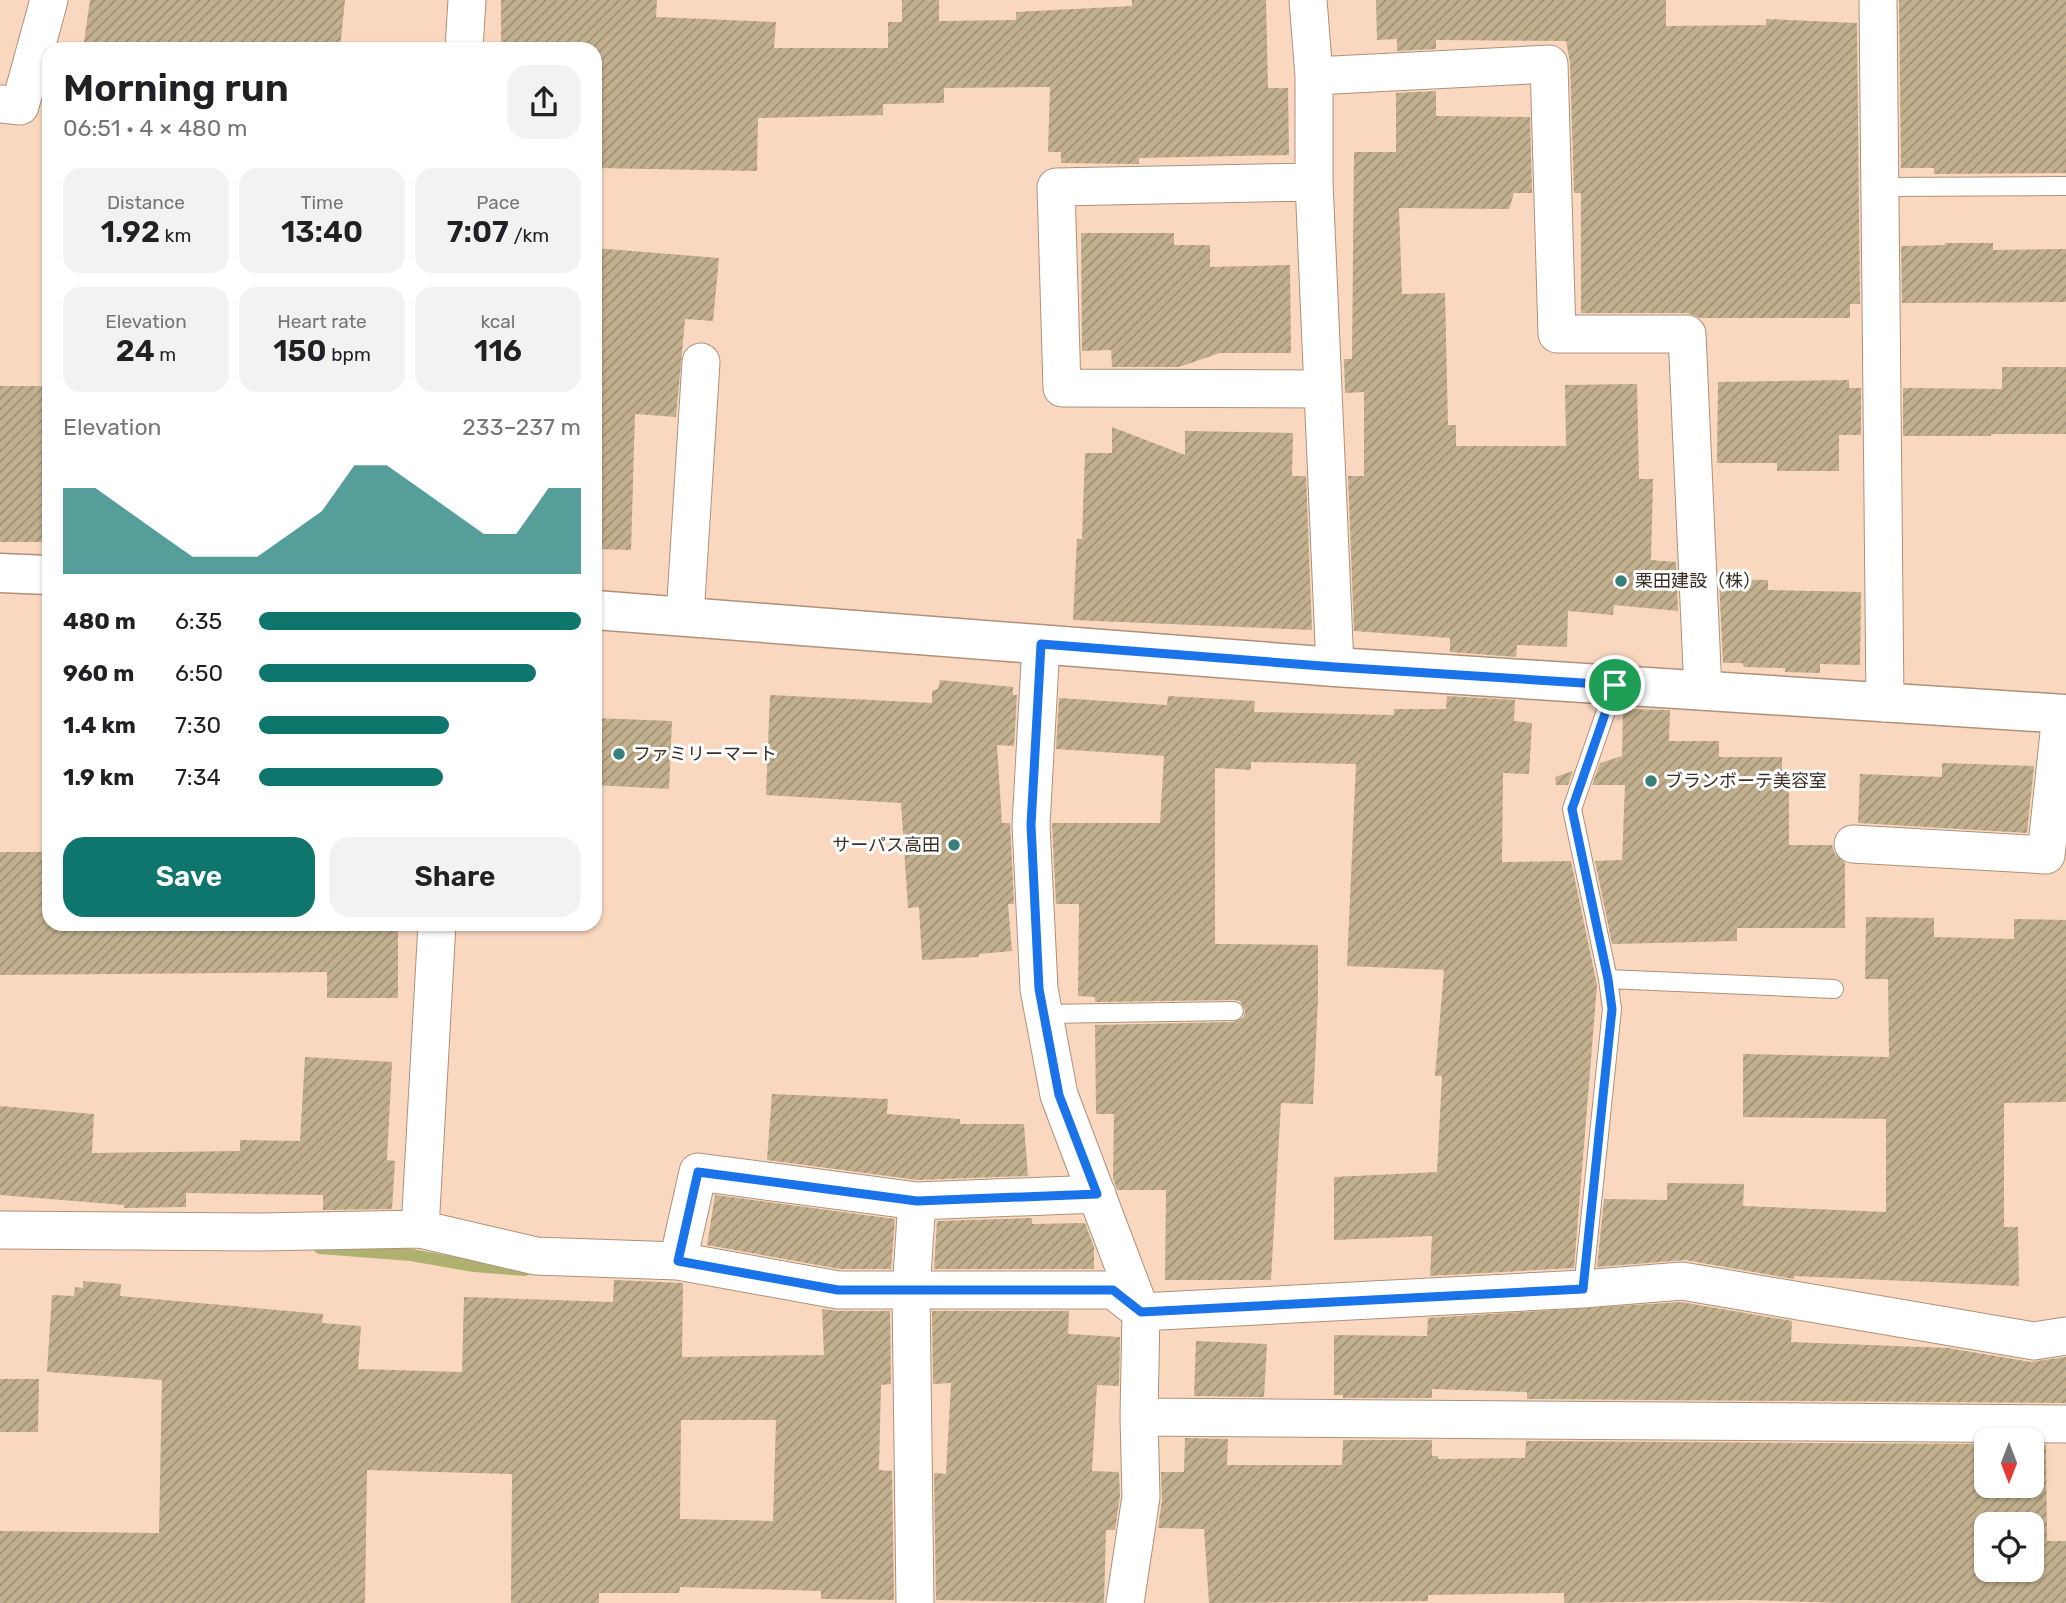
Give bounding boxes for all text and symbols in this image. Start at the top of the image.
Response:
text: Morning run [63,65,289,111]
button: share [507,65,581,139]
text: 06:51 · 4 × 480 m [63,114,247,142]
text: Distance [107,191,185,214]
text: Time [300,191,344,214]
text: Pace [476,191,520,214]
text: 1.92 [101,214,160,250]
text: 13:40 [281,214,363,250]
text: 7:07 [447,214,509,250]
text: km [160,224,191,247]
text: /km [509,224,549,247]
text: Elevation [105,310,187,333]
text: Heart rate [277,310,367,333]
text: kcal [481,310,515,333]
text: 24 [116,333,155,369]
text: 150 [273,333,327,369]
text: 116 [474,333,522,369]
text: m [155,343,176,366]
text: bpm [327,343,371,366]
text: Elevation [63,413,162,441]
text: 233–237 m [462,413,581,441]
place label: 栗田建設（株） [1635,570,1761,592]
marker: 栗田建設（株） [1613,573,1629,589]
text: 480 m [63,607,136,635]
text: 6:35 [175,607,222,635]
pin [1585,655,1645,715]
text: 960 m [63,659,134,687]
text: 6:50 [175,659,223,687]
icon: arrive [1596,666,1634,704]
text: 1.4 km [63,711,136,739]
text: 7:30 [175,711,221,739]
place label: ファミリーマート [633,743,777,765]
marker: ファミリーマート [611,746,627,762]
text: 1.9 km [63,763,134,791]
text: 7:34 [175,763,221,791]
place label: ブランボーテ美容室 [1665,770,1827,792]
marker: ブランボーテ美容室 [1643,773,1659,789]
place label: サーパス高田 [832,834,940,856]
button: Save [63,837,315,917]
button: Share [329,837,581,917]
marker: サーパス高田 [946,837,962,853]
north arrow [1974,1428,2044,1498]
map controls [1974,1428,2044,1582]
button: locate [1974,1512,2044,1582]

